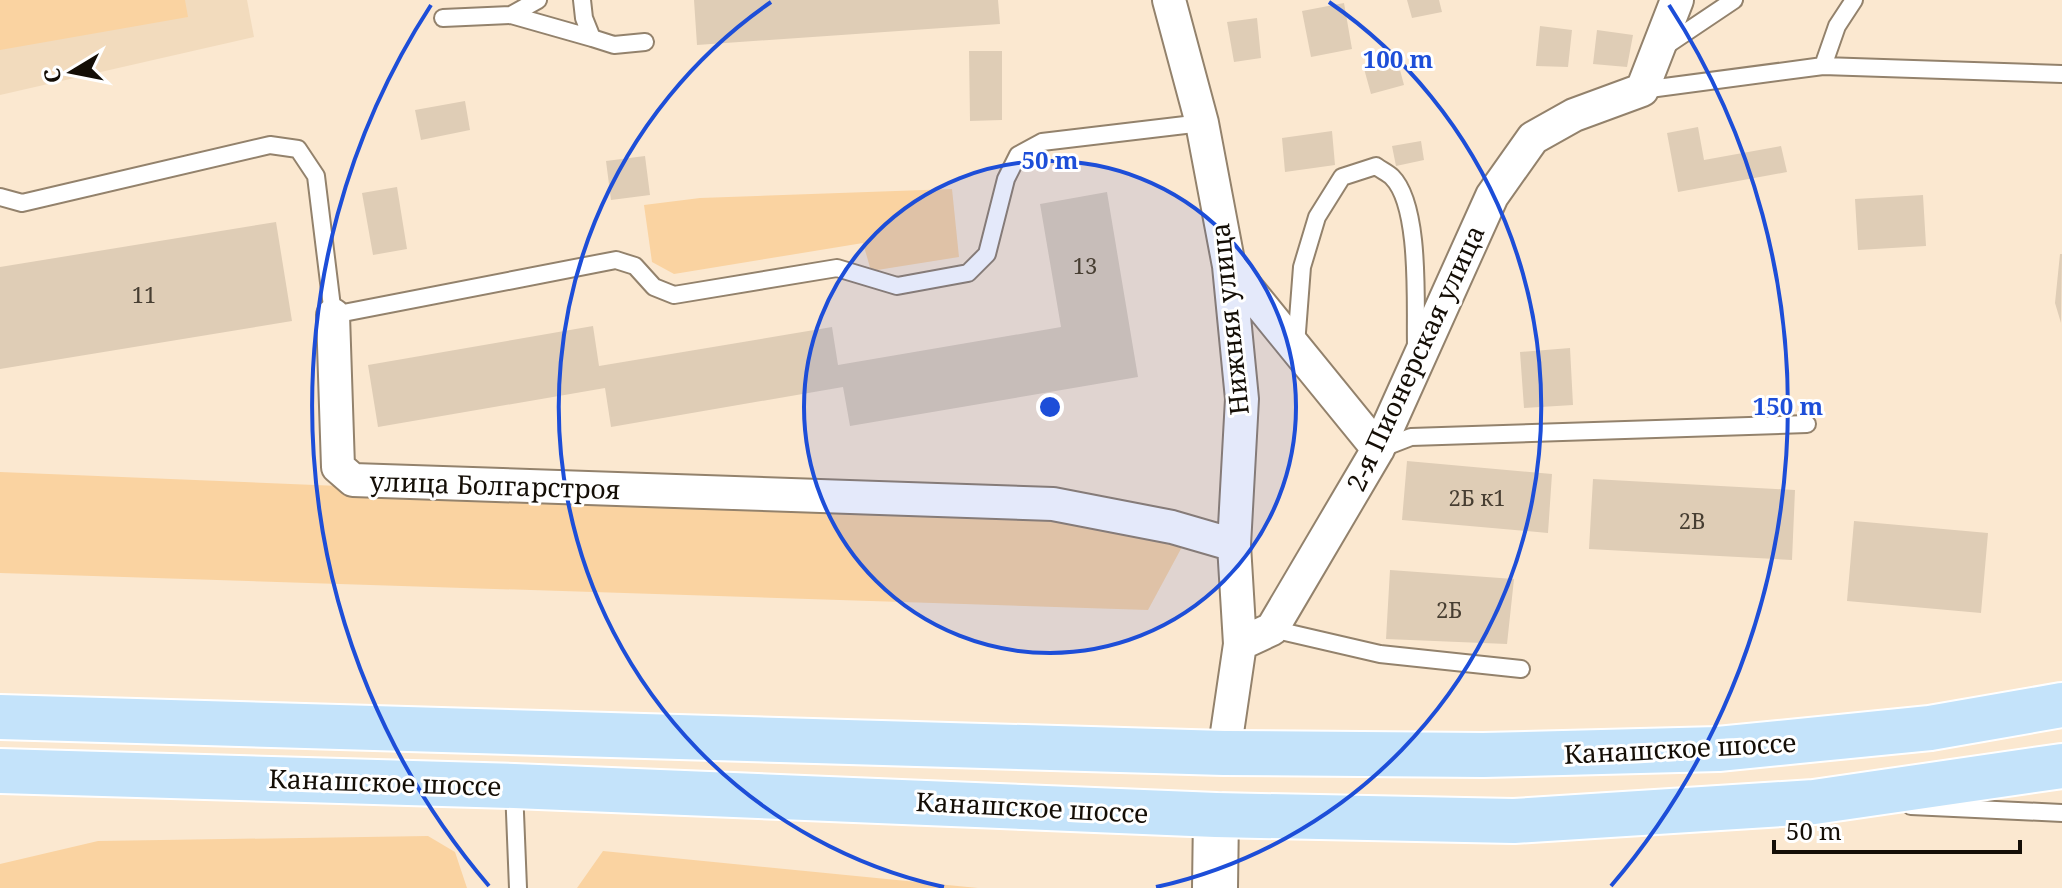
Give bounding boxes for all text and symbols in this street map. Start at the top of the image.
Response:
north arrow [32,32,112,112]
text: 100 m [1363,42,1434,75]
text: С [35,66,67,85]
text: 50 m [1021,143,1079,176]
street label: 2-я Пионерская улица [1337,219,1493,497]
street label: Нижняя улица [1201,221,1257,417]
house number: 13 [1073,250,1097,280]
house number: 11 [132,279,156,309]
text: 150 m [1753,389,1824,422]
centre of rings [1036,393,1064,421]
street label: улица Болгарстроя [369,463,621,507]
house number: 2Б к1 [1448,482,1506,512]
house number: 2В [1679,505,1705,535]
house number: 2Б [1436,594,1462,624]
street label: Канашское шоссе [1563,724,1797,772]
street label: Канашское шоссе [268,760,502,804]
street label: Канашское шоссе [915,783,1149,831]
scale bar [1774,804,2020,854]
text: 50 m [1786,814,1842,847]

